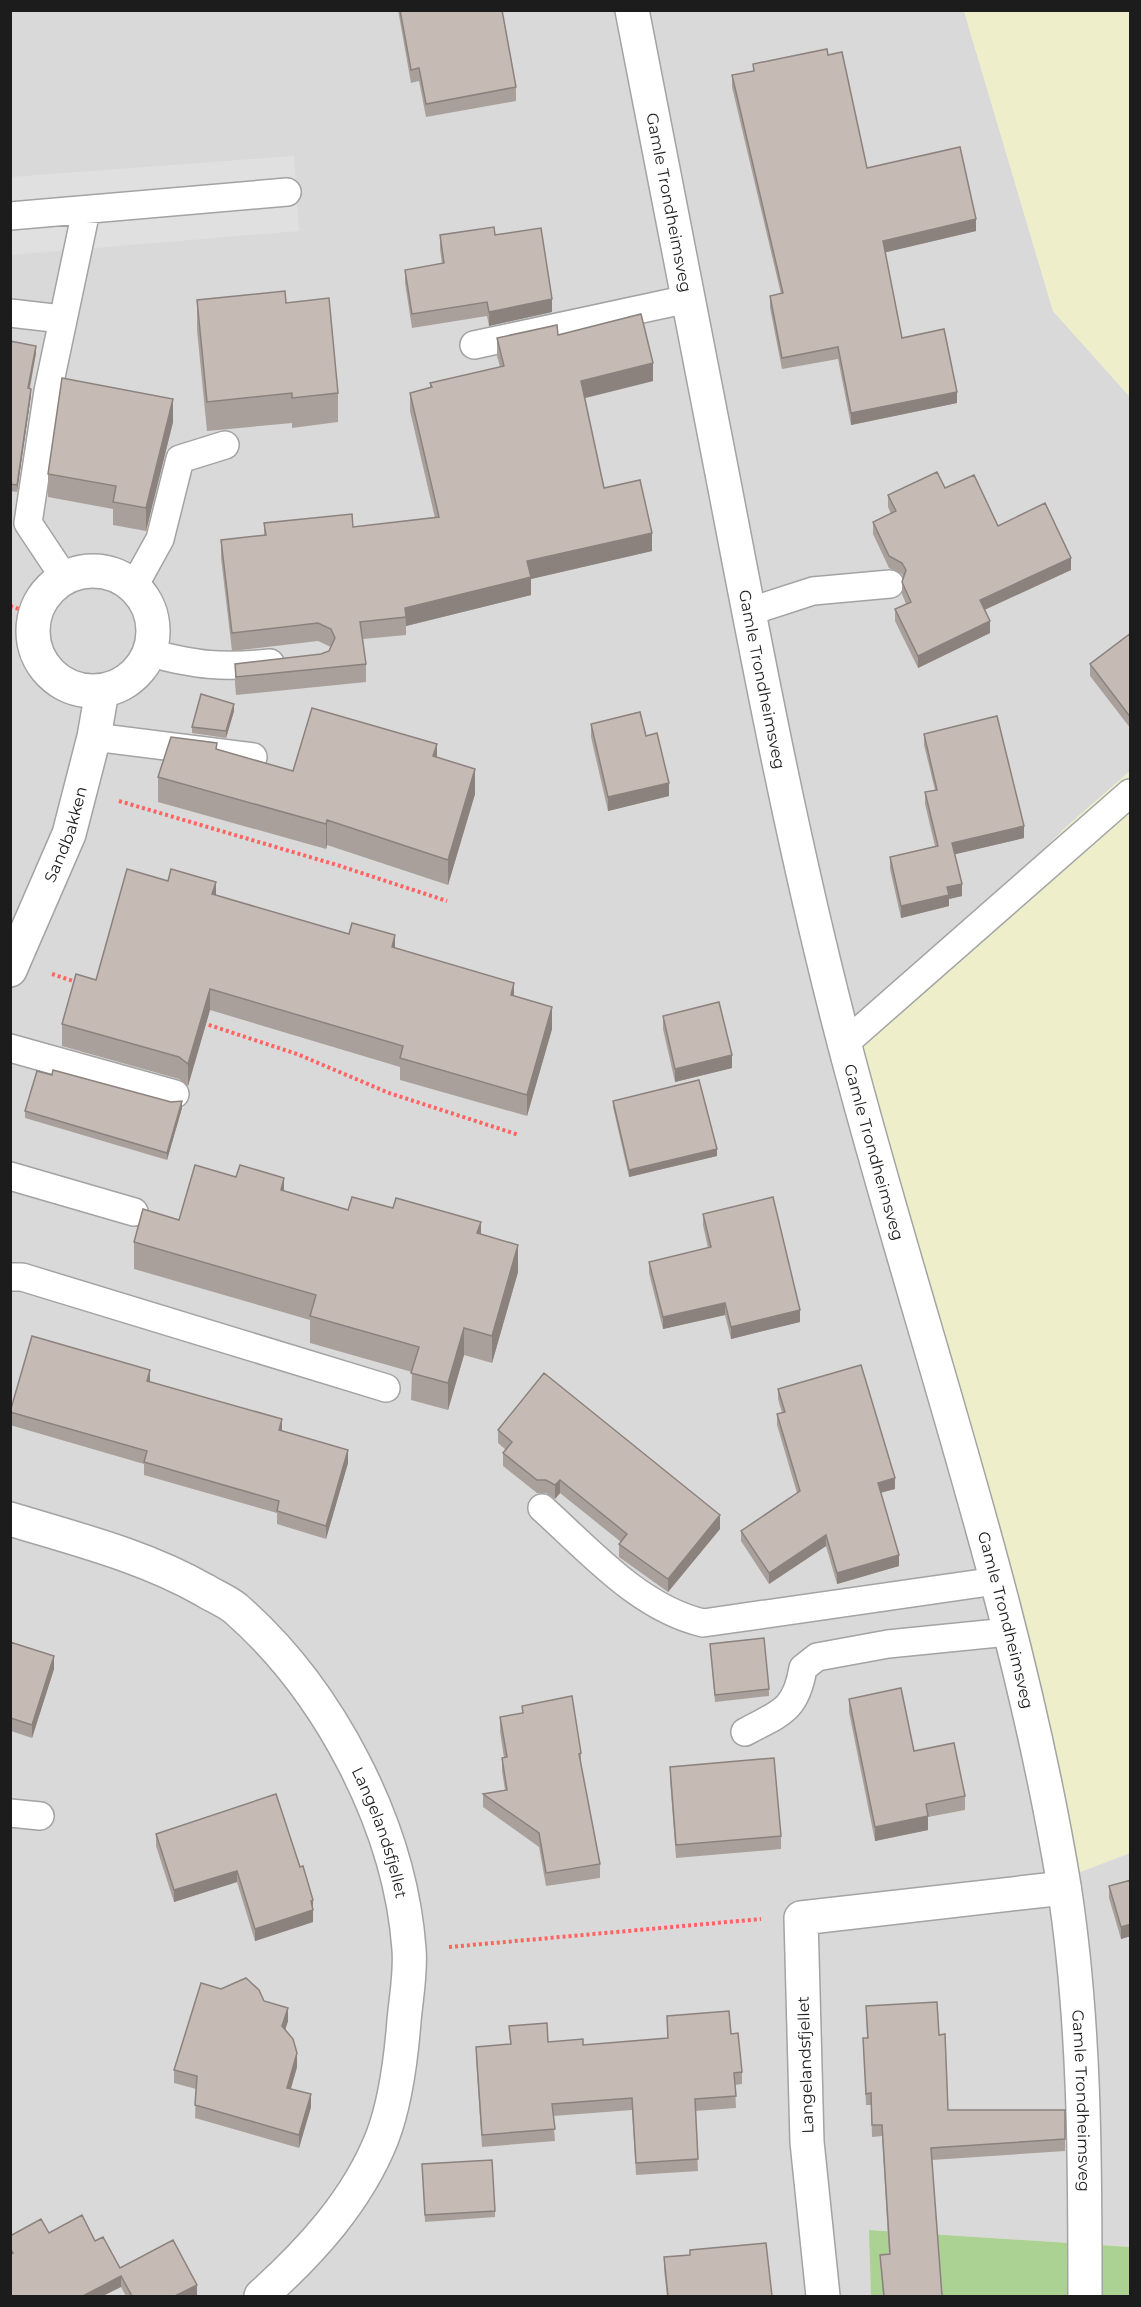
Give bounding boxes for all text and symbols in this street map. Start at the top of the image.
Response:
street label: Gamle Trondheimsveg [642,111,696,294]
street label: Gamle Trondheimsveg [735,588,789,771]
street label: Sandbakken [40,784,91,885]
street label: Gamle Trondheimsveg [840,1062,908,1243]
street label: Gamle Trondheimsveg [974,1529,1037,1711]
street label: Langelandsfjellet [348,1764,411,1900]
street label: Langelandsfjellet [794,1995,817,2134]
street label: Gamle Trondheimsveg [1068,2009,1094,2192]

